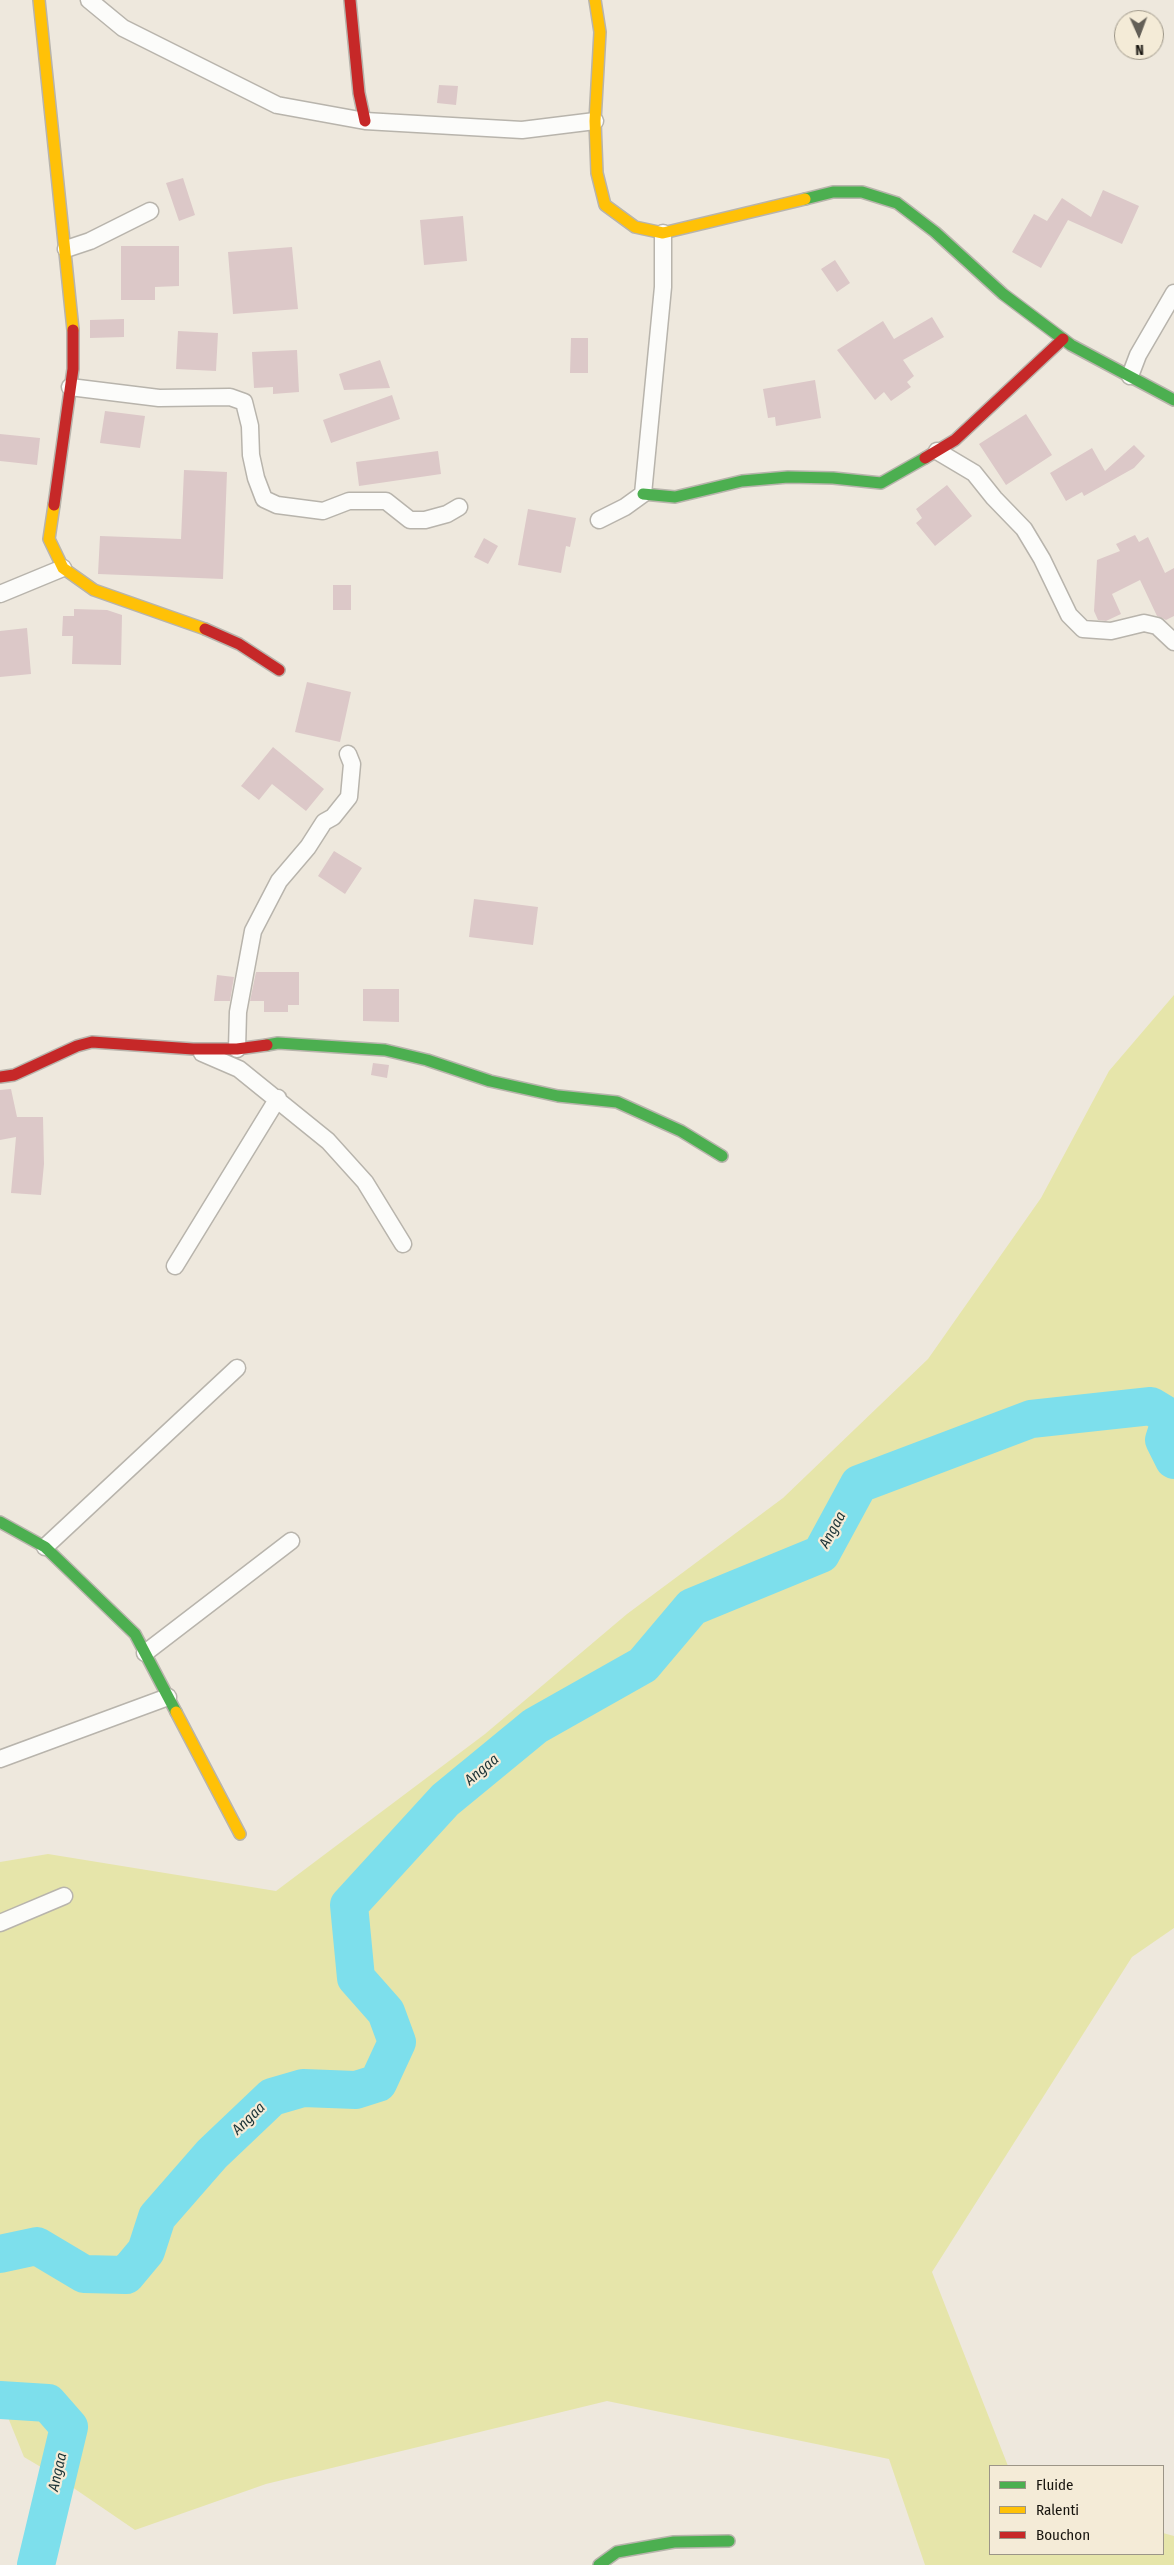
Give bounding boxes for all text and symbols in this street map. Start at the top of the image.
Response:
north arrow [1114,10,1164,60]
text: N [1135,41,1144,58]
water label: Angaa [816,1509,850,1551]
water label: Angaa [461,1751,503,1789]
water label: Angaa [229,2099,269,2139]
water label: Angaa [45,2451,71,2493]
legend [989,2465,1164,2555]
text: Fluide [1036,2476,1073,2494]
text: Ralenti [1036,2501,1079,2519]
text: Bouchon [1036,2526,1090,2544]

